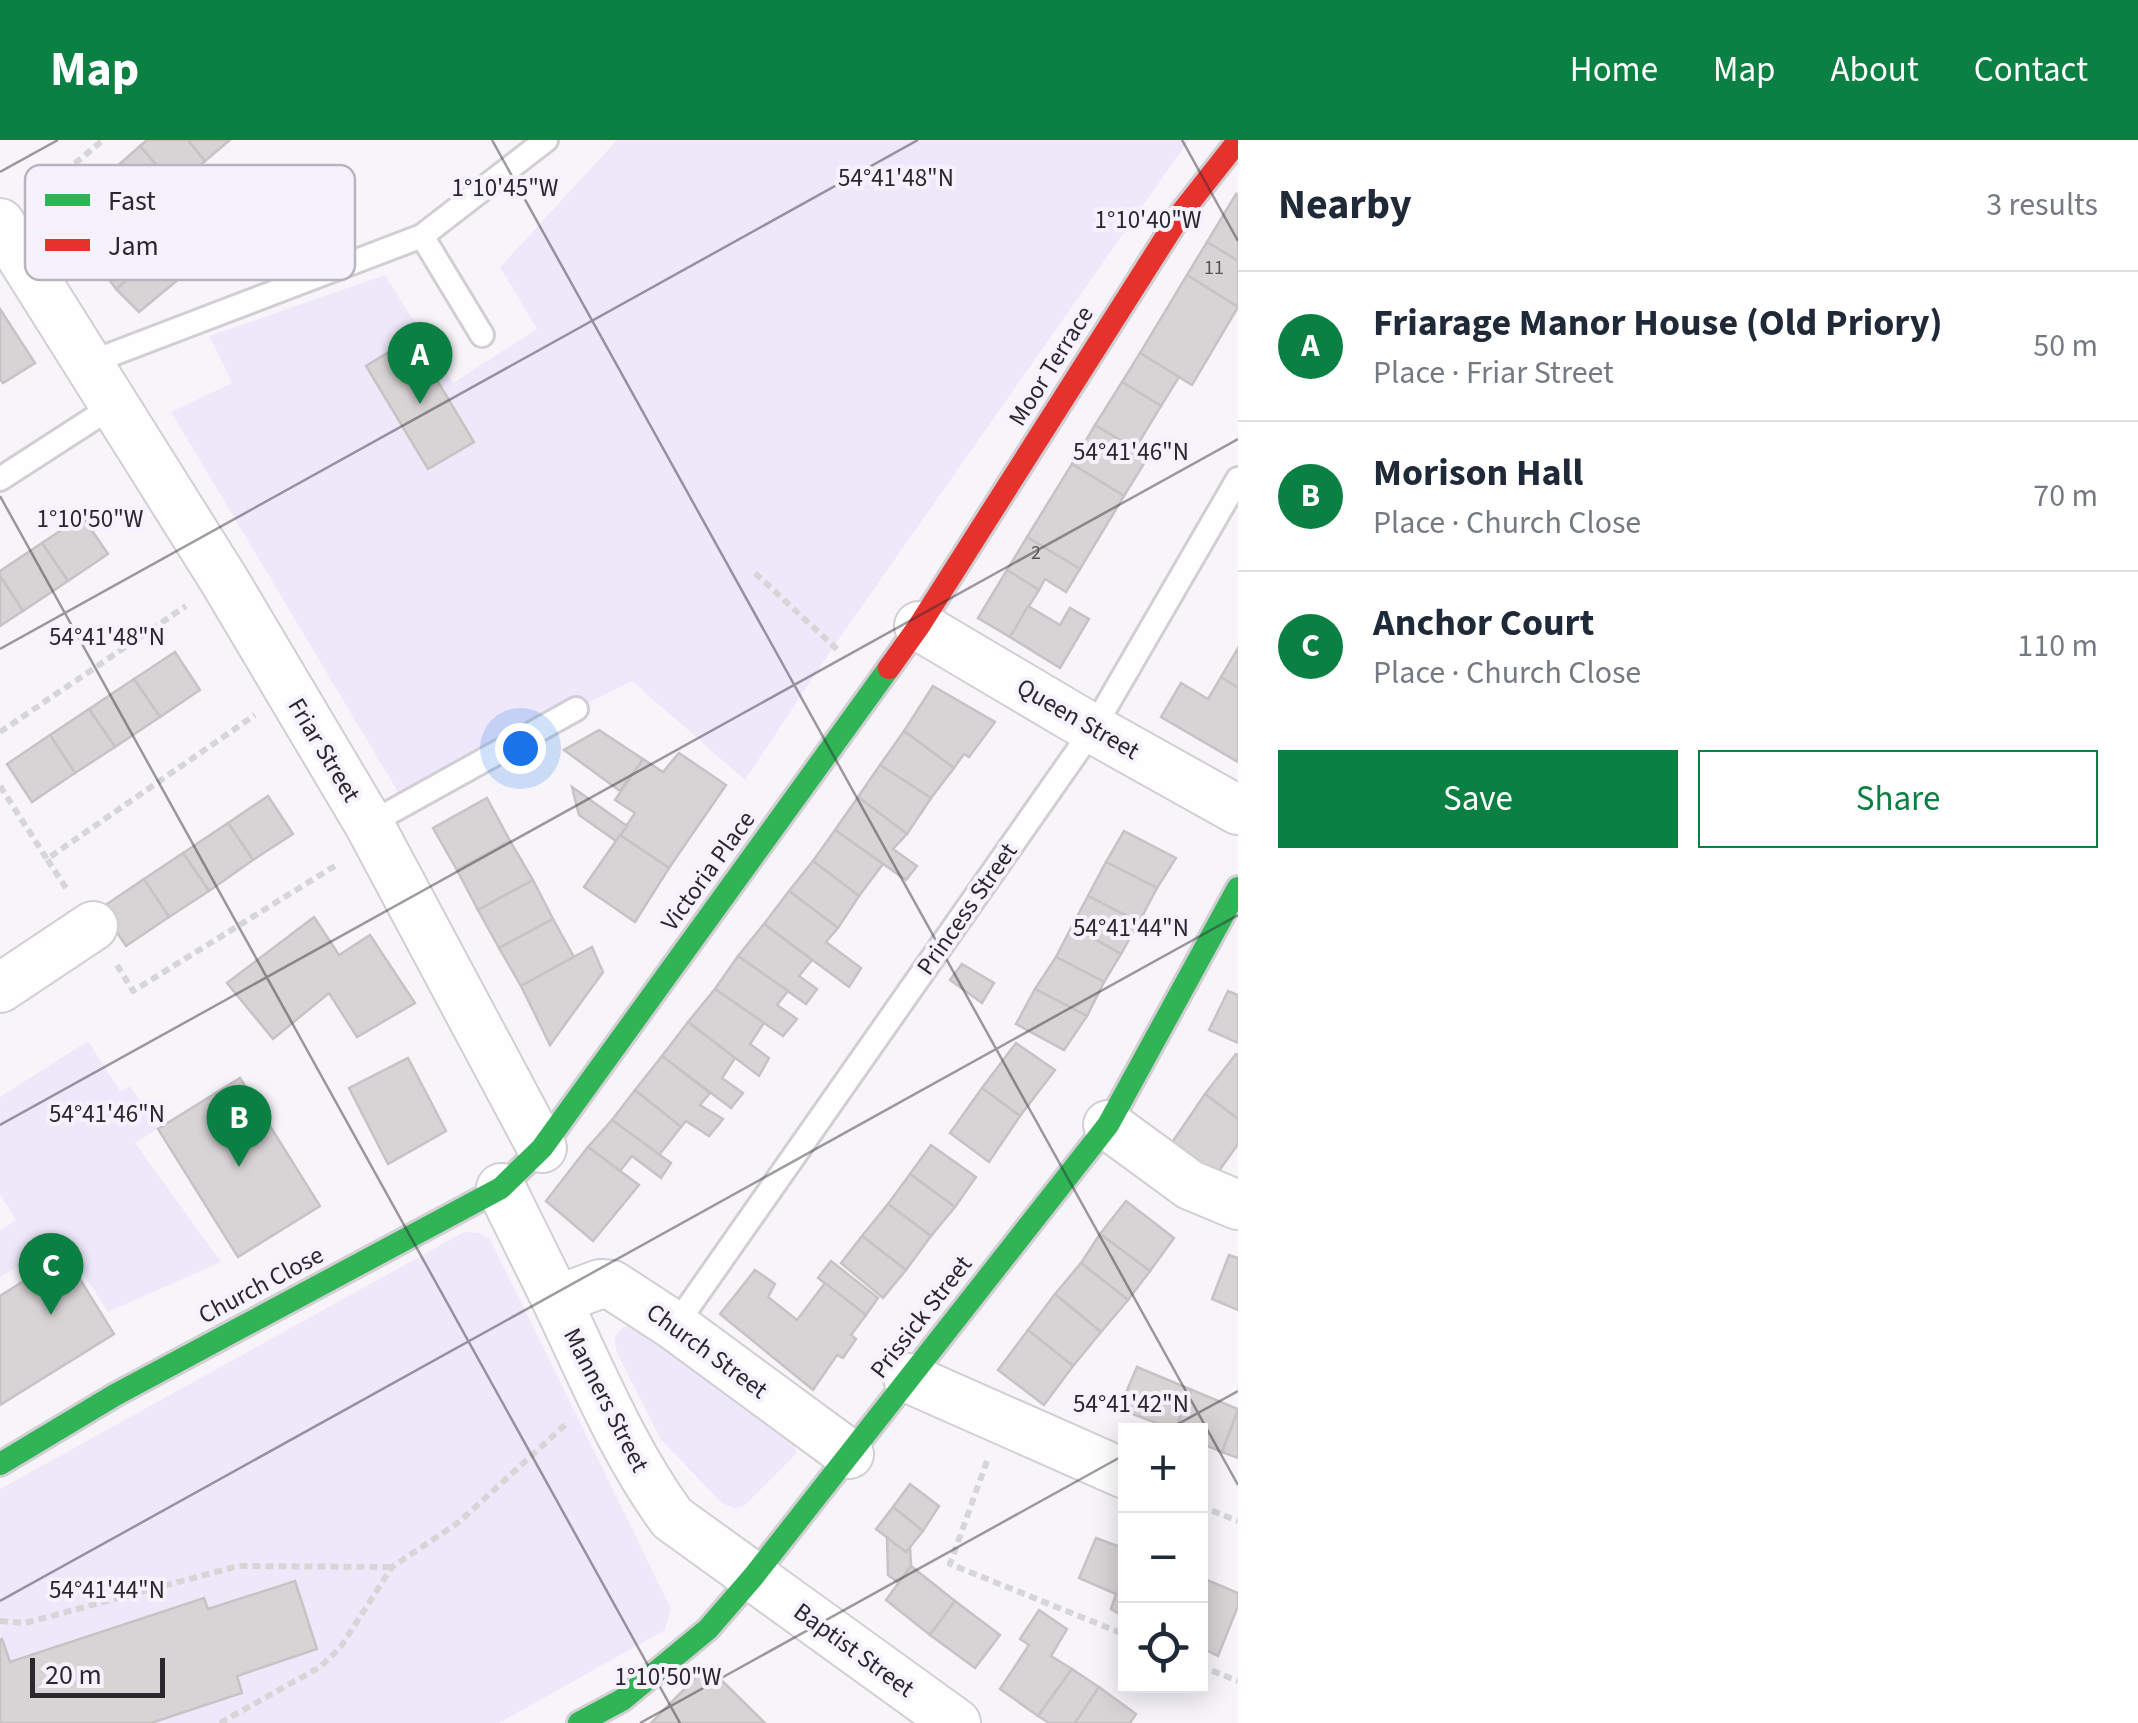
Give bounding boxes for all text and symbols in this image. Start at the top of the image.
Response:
text: Map [50,36,139,104]
text: Home [1570,45,1658,95]
text: Map [1713,45,1776,95]
text: About [1831,45,1919,95]
text: Contact [1974,45,2088,95]
text: 54°41'48"N [838,160,954,196]
legend [25,165,355,280]
text: 1°10'45"W [452,170,559,206]
text: Nearby [1278,175,1412,235]
text: Fast [108,181,156,221]
text: 3 results [1986,182,2098,228]
text: 1°10'40"W [1095,202,1202,238]
text: Jam [108,226,159,266]
house number: 11 [1204,254,1224,282]
text: Friarage Manor House (Old Priory) [1373,296,1943,350]
street label: Moor Terrace [1000,299,1102,433]
pin: A [388,322,452,404]
text: A [1301,323,1320,369]
text: 50 m [2033,323,2098,369]
text: Place · Friar Street [1373,350,1614,396]
text: 54°41'46"N [1073,434,1189,470]
text: Morison Hall [1373,446,1583,500]
text: B [1301,473,1320,519]
text: 70 m [2033,473,2098,519]
text: Place · Church Close [1373,500,1641,546]
text: 1°10'50"W [37,501,144,537]
house number: 2 [1031,539,1041,567]
text: Anchor Court [1373,596,1594,650]
text: 54°41'48"N [49,619,165,655]
text: C [1301,623,1320,669]
text: 110 m [2017,623,2098,669]
text: Place · Church Close [1373,650,1641,696]
street label: Queen Street [1010,669,1146,769]
street label: Friar Street [279,691,369,809]
your location [495,723,546,774]
button: Save [1278,750,1678,848]
button: Share [1698,750,2098,848]
street label: Victoria Place [652,804,764,938]
street label: Princess Street [908,835,1026,983]
text: 54°41'44"N [1073,910,1189,946]
pin: B [206,1084,272,1167]
text: 54°41'46"N [49,1096,165,1132]
pin: C [18,1232,84,1315]
street label: Church Close [192,1237,330,1333]
street label: Prissick Street [861,1247,981,1386]
street label: Church Street [639,1295,776,1408]
street label: Manners Street [554,1322,658,1479]
text: 54°41'42"N [1073,1386,1189,1422]
map controls [1118,1423,1208,1693]
button: + [1118,1423,1208,1513]
button: − [1118,1513,1208,1603]
text: 54°41'44"N [49,1572,165,1608]
street label: Baptist Street [786,1594,922,1706]
button: locate [1118,1603,1208,1693]
scale bar [30,1653,165,1698]
text: 20 m [45,1655,102,1695]
text: 1°10'50"W [615,1659,722,1695]

